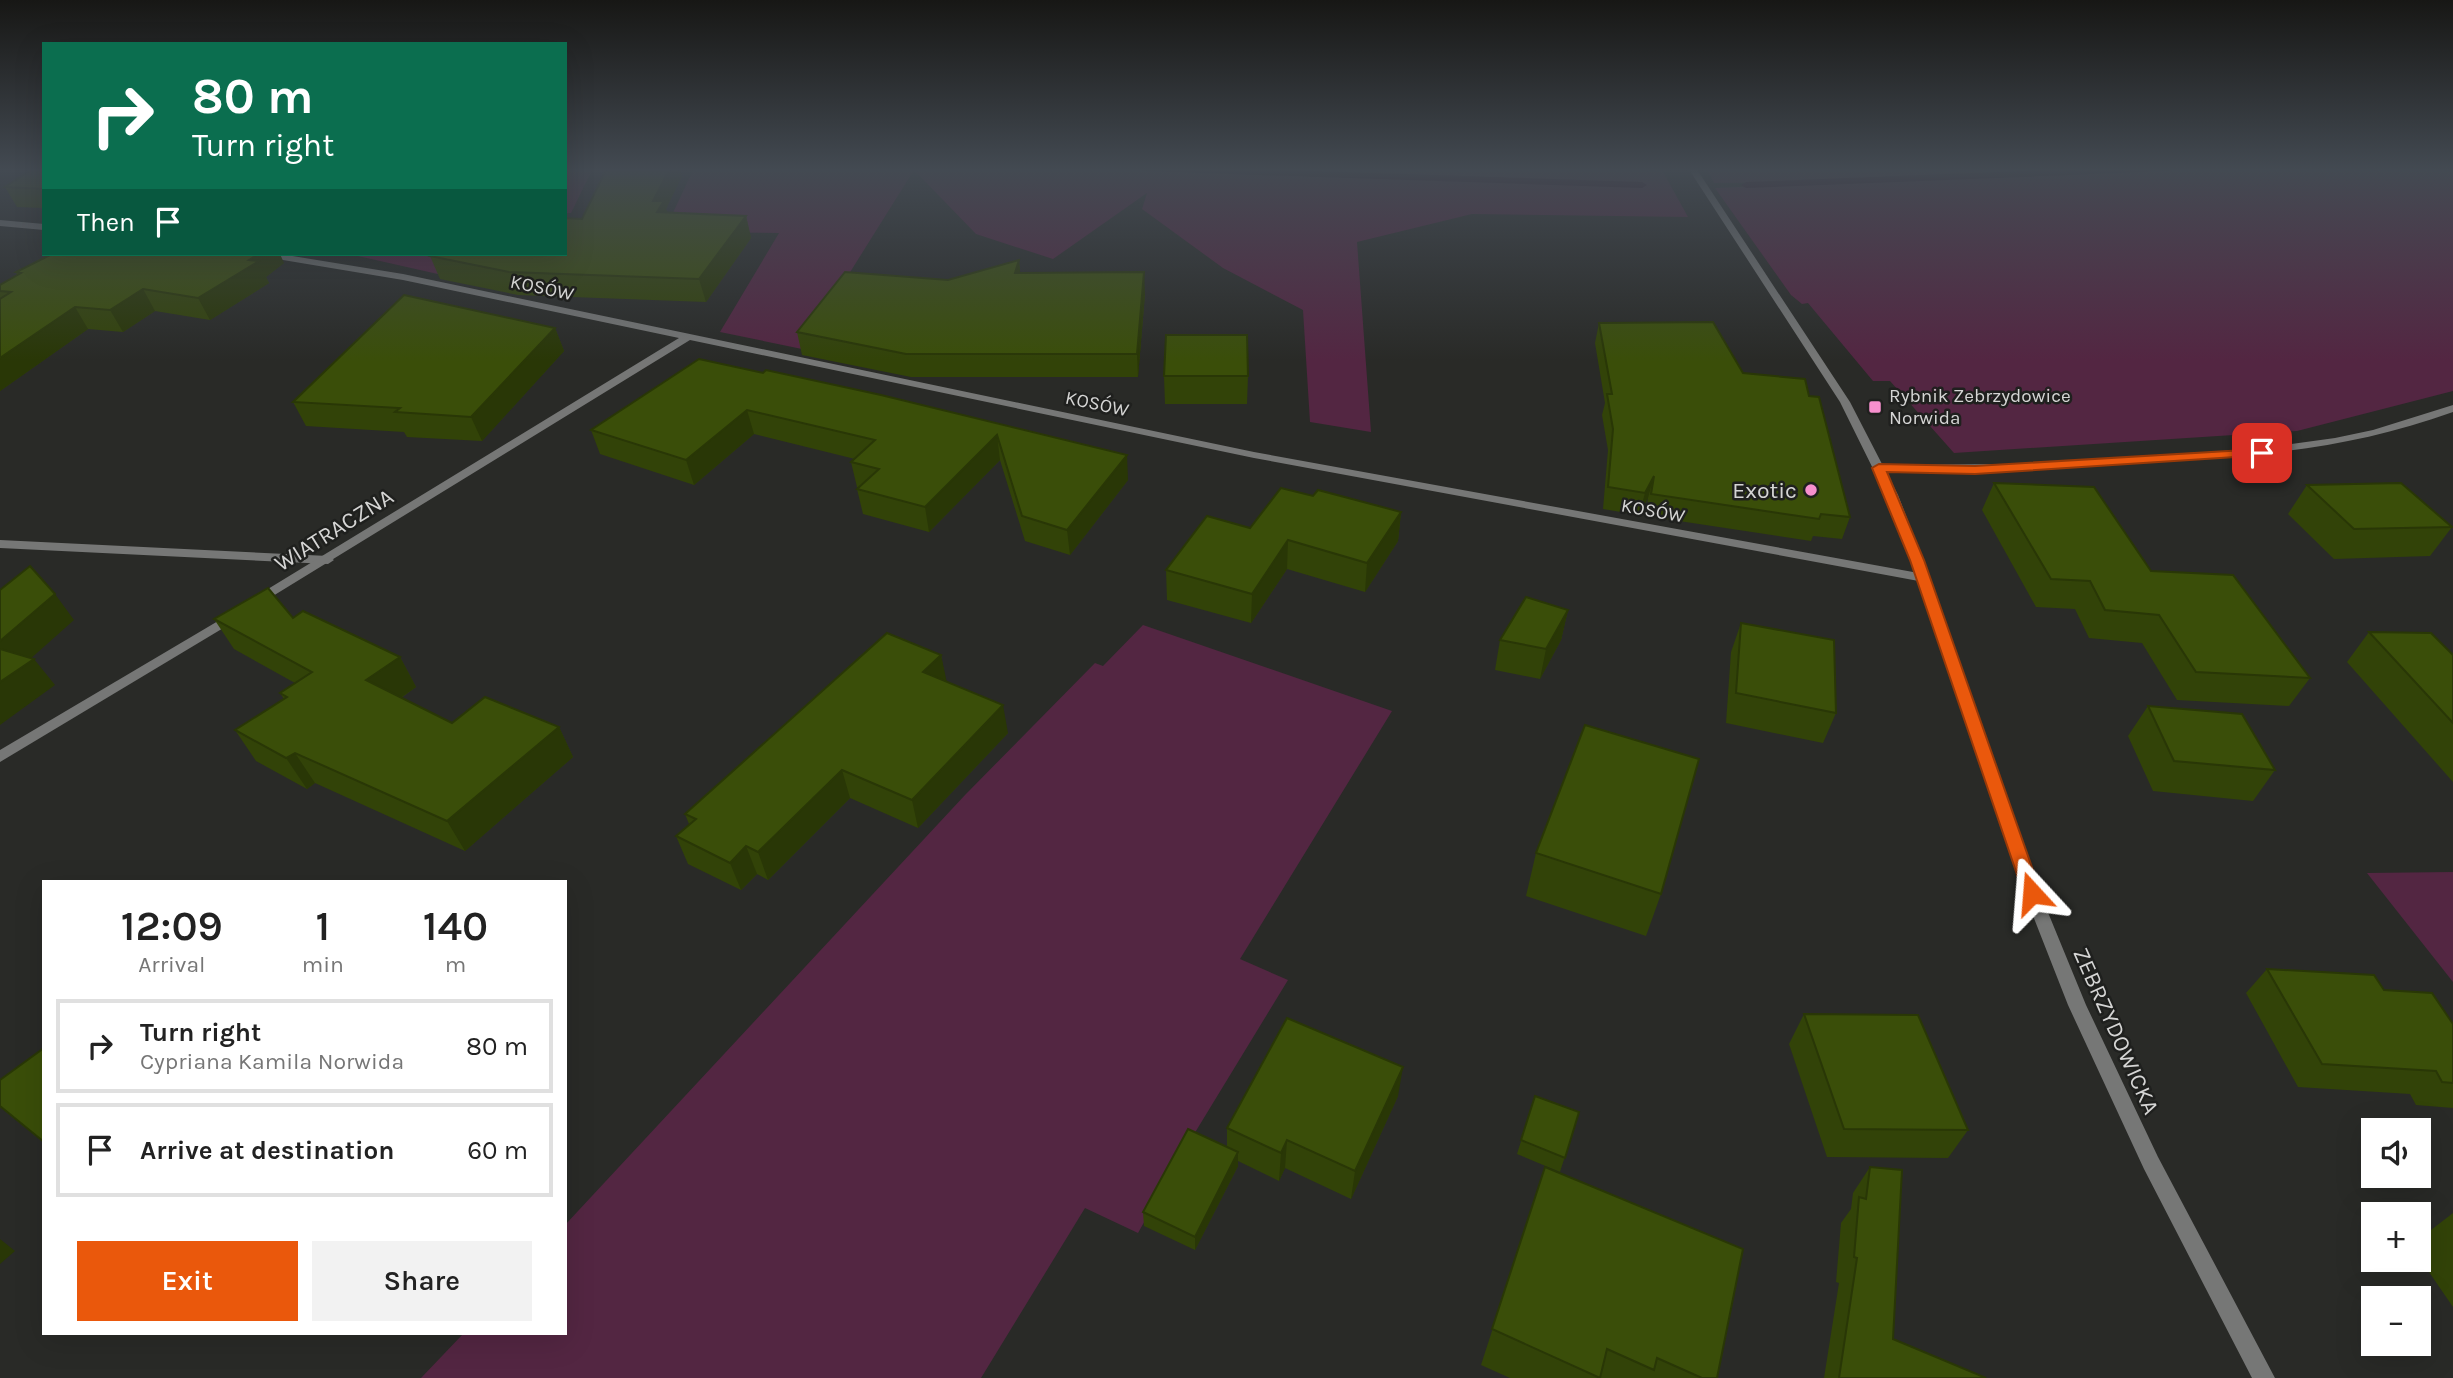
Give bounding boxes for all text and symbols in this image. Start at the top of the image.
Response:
text: 80 m [192,68,314,125]
icon: right [77,70,168,161]
text: Turn right [192,127,334,164]
icon: arrive [149,203,187,241]
text: Then [77,207,135,238]
street label: KOSÓW [508,270,576,305]
place label: Rybnik Zebrzydowice Norwida [1889,385,2071,429]
street label: KOSÓW [1063,386,1131,421]
marker: Rybnik Zebrzydowice Norwida [1867,399,1883,415]
pin [2232,423,2292,483]
icon: arrive [2243,434,2281,472]
place label: Exotic [1732,477,1797,504]
marker: Exotic [1803,482,1819,498]
street label: WIATRACZNA [270,483,398,577]
street label: KOSÓW [1619,494,1687,527]
position arrow [1995,856,2069,930]
text: 12:09 [121,901,223,951]
text: 1 [315,901,330,951]
text: 140 [423,901,488,951]
street label: ZEBRZYDOWICKA [2067,944,2165,1118]
text: Arrival [138,951,206,978]
text: min [302,951,344,978]
text: m [445,951,466,978]
text: Turn right [140,1017,261,1048]
icon: right [81,1027,119,1065]
text: 80 m [466,1031,528,1062]
text: Cypriana Kamila Norwida [140,1048,404,1075]
map controls [2361,1118,2431,1356]
button: sound [2361,1118,2431,1188]
icon: arrive [81,1131,119,1169]
text: Arrive at destination [140,1135,394,1166]
text: 60 m [467,1135,528,1166]
button: + [2361,1202,2431,1272]
button: Exit [77,1241,298,1321]
button: Share [312,1241,532,1321]
button: − [2361,1286,2431,1356]

